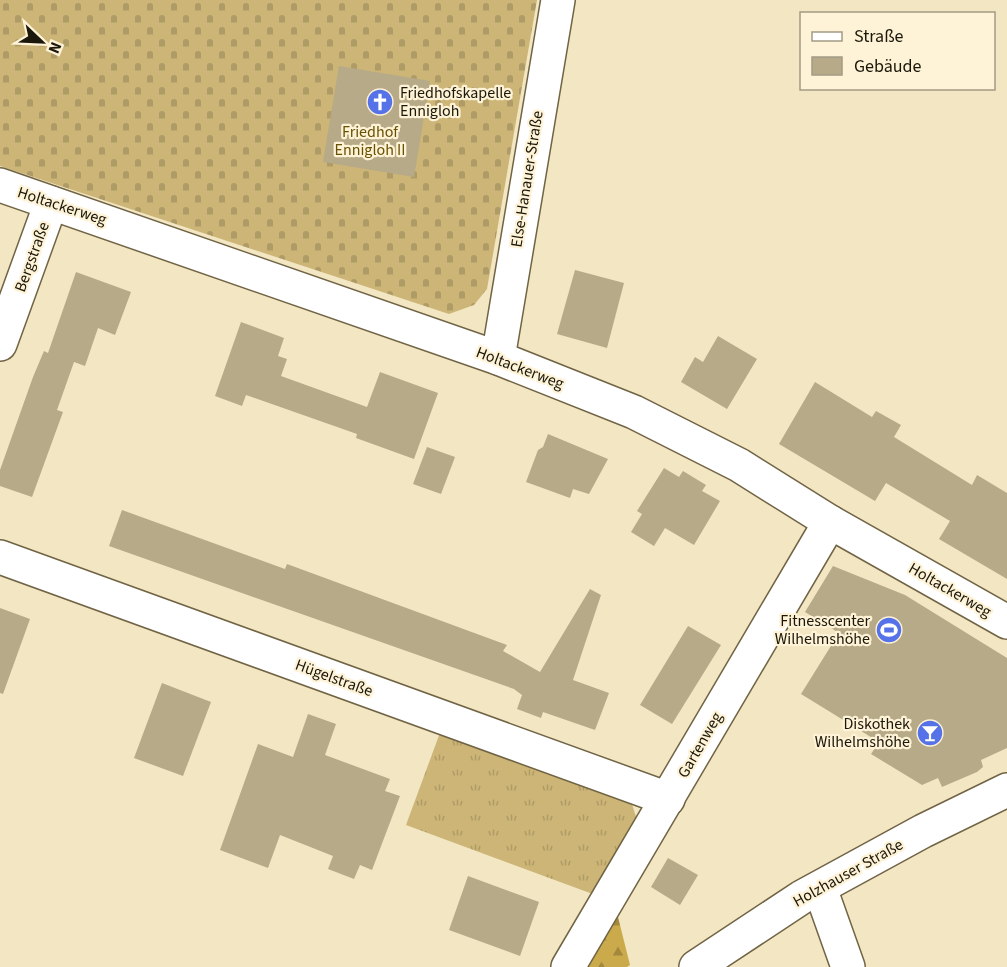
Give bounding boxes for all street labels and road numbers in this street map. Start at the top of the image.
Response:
street label: Else-Hanauer-Straße [505,109,549,249]
street label: Holtackerweg [15,181,109,231]
street label: Bergstraße [9,219,55,295]
street label: Holtackerweg [473,341,567,395]
street label: Holtackerweg [905,557,995,623]
street label: Hügelstraße [292,654,376,702]
street label: Gartenweg [672,708,728,782]
street label: Holzhauser Straße [789,834,907,912]

